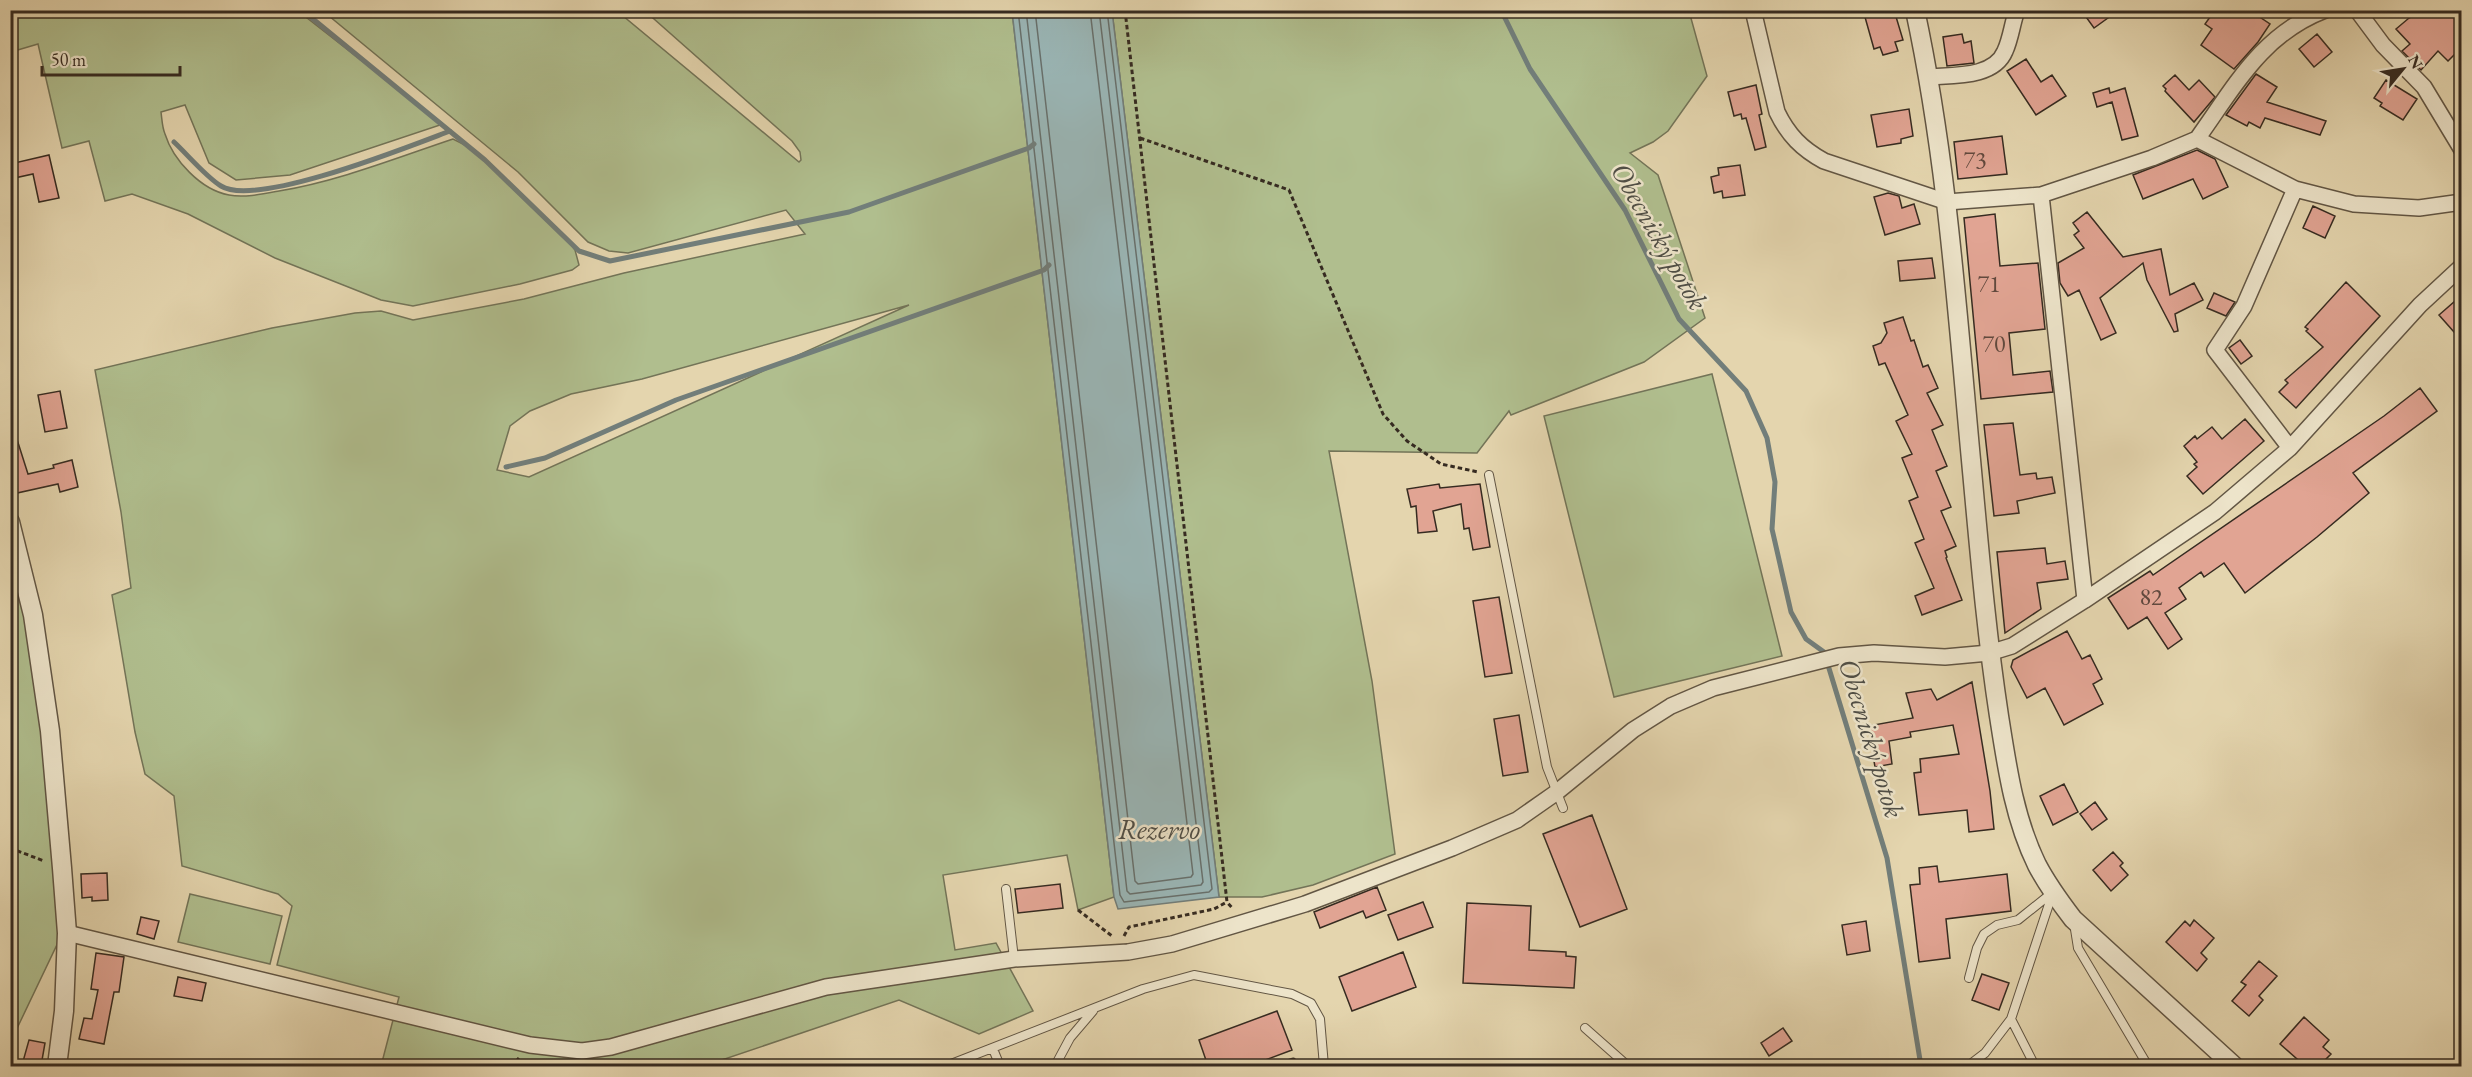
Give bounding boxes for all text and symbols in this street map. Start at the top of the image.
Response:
scale bar [42,39,180,77]
north arrow [2373,39,2433,99]
text: 50 m [51,48,86,71]
text: N [2403,51,2428,73]
house number: 73 [1963,144,1987,175]
water label: Obecnický potok [1603,156,1717,316]
house number: 71 [1977,268,2001,299]
house number: 70 [1982,328,2006,359]
house number: 82 [2139,581,2163,612]
water label: Obecnický potok [1831,654,1913,822]
water label: Rezervo [1118,811,1201,847]

